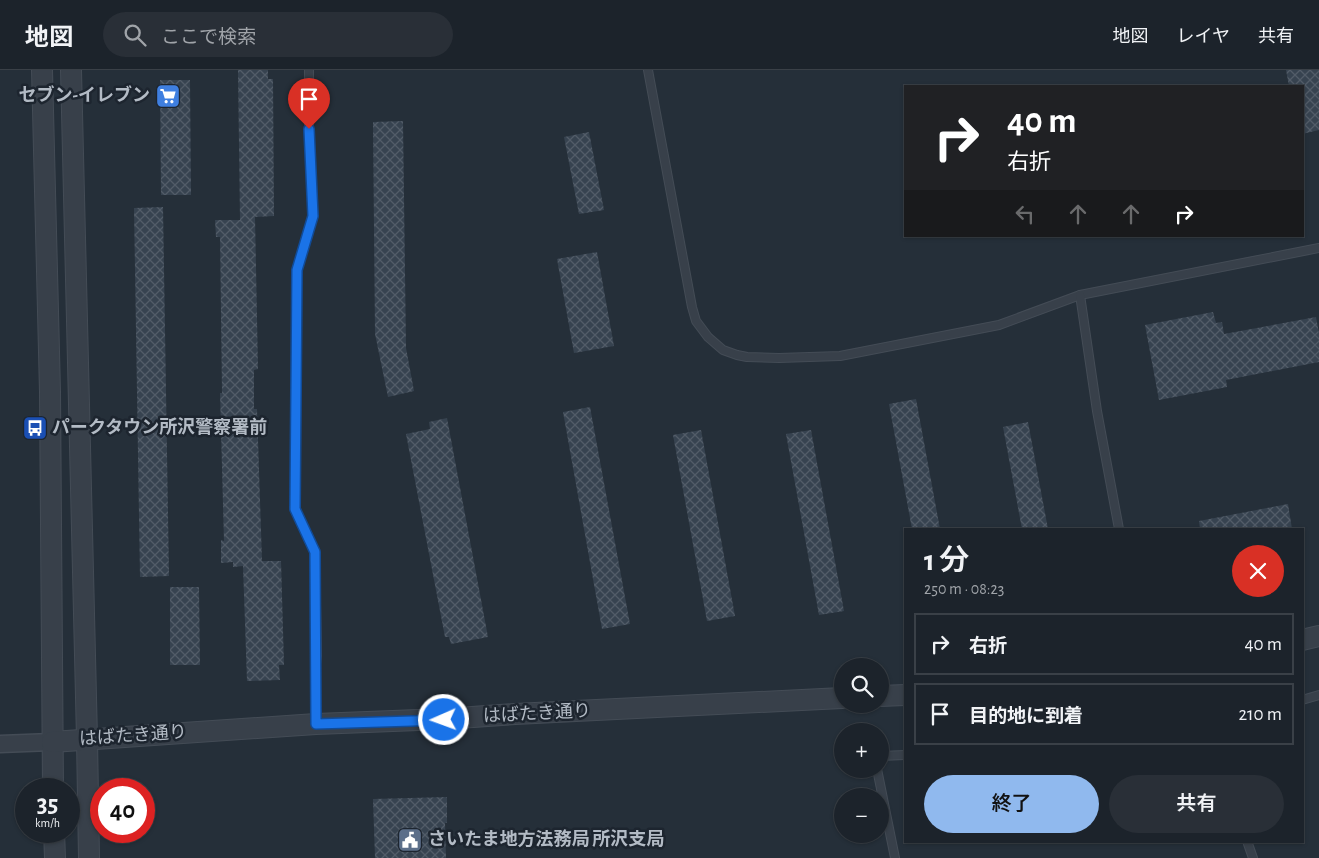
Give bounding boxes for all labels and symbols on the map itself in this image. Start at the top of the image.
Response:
pin [288,78,330,129]
supermarket icon: セブン-イレブン [155,83,181,109]
place label: セブン-イレブン [19,85,150,105]
bus stop icon: パークタウン所沢警察署前 [22,415,48,441]
place label: パークタウン所沢警察署前 [52,417,267,437]
position arrow [417,693,469,745]
street label: はばたき通り [483,701,591,726]
street label: はばたき通り [78,722,187,749]
speed limit sign: 40 [90,778,155,843]
public building icon: さいたま地方法務局 所沢支局 [397,827,423,853]
place label: さいたま地方法務局 所沢支局 [428,829,664,849]

